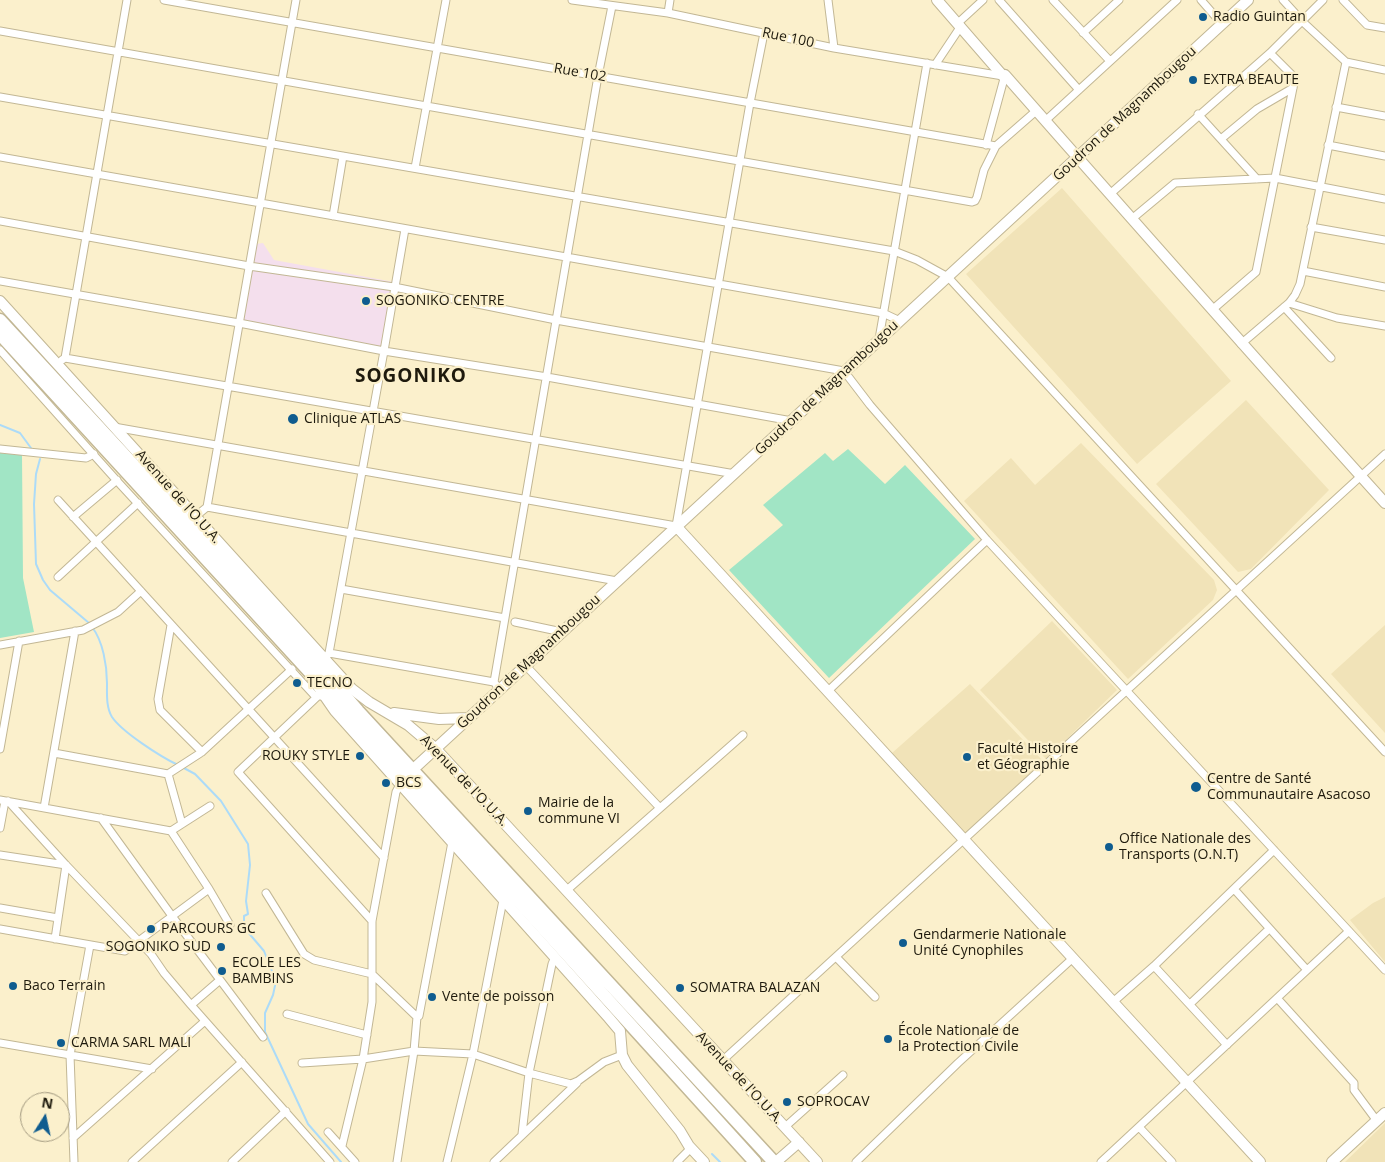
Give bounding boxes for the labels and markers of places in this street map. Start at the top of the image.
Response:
place label: Radio Guintan [1213,9,1306,25]
marker: Radio Guintan [1197,11,1209,23]
place label: EXTRA BEAUTE [1203,72,1299,88]
marker: EXTRA BEAUTE [1187,74,1199,86]
place label: SOGONIKO CENTRE [376,293,504,309]
marker: SOGONIKO CENTRE [360,295,372,307]
place label: Clinique ATLAS [304,411,401,427]
marker: Clinique ATLAS [286,412,300,426]
place label: TECNO [307,675,353,691]
marker: TECNO [291,677,303,689]
place label: Faculté Histoire et Géographie [977,741,1078,774]
place label: ROUKY STYLE [262,748,350,764]
marker: ROUKY STYLE [354,750,366,762]
marker: Faculté Histoire et Géographie [961,751,973,763]
place label: Centre de Santé Communautaire Asacoso [1207,771,1371,804]
place label: BCS [396,775,422,791]
marker: BCS [380,777,392,789]
marker: Centre de Santé Communautaire Asacoso [1189,780,1203,794]
place label: Mairie de la commune VI [538,795,620,828]
marker: Mairie de la commune VI [522,805,534,817]
place label: Office Nationale des Transports (O.N.T) [1119,831,1251,864]
marker: Office Nationale des Transports (O.N.T) [1103,841,1115,853]
place label: PARCOURS GC [161,921,256,937]
marker: PARCOURS GC [145,923,157,935]
place label: Gendarmerie Nationale Unité Cynophiles [913,927,1066,960]
marker: Gendarmerie Nationale Unité Cynophiles [897,937,909,949]
place label: SOGONIKO SUD [106,939,211,955]
marker: SOGONIKO SUD [215,941,227,953]
place label: ECOLE LES BAMBINS [232,955,301,988]
marker: ECOLE LES BAMBINS [216,965,228,977]
place label: Baco Terrain [23,978,106,994]
marker: Baco Terrain [7,980,19,992]
place label: SOMATRA BALAZAN [690,980,820,996]
marker: SOMATRA BALAZAN [674,982,686,994]
place label: Vente de poisson [442,989,554,1005]
marker: Vente de poisson [426,991,438,1003]
place label: École Nationale de la Protection Civile [898,1023,1019,1056]
marker: École Nationale de la Protection Civile [882,1033,894,1045]
place label: CARMA SARL MALI [71,1035,191,1051]
marker: CARMA SARL MALI [55,1037,67,1049]
place label: SOPROCAV [797,1094,870,1110]
marker: SOPROCAV [781,1096,793,1108]

